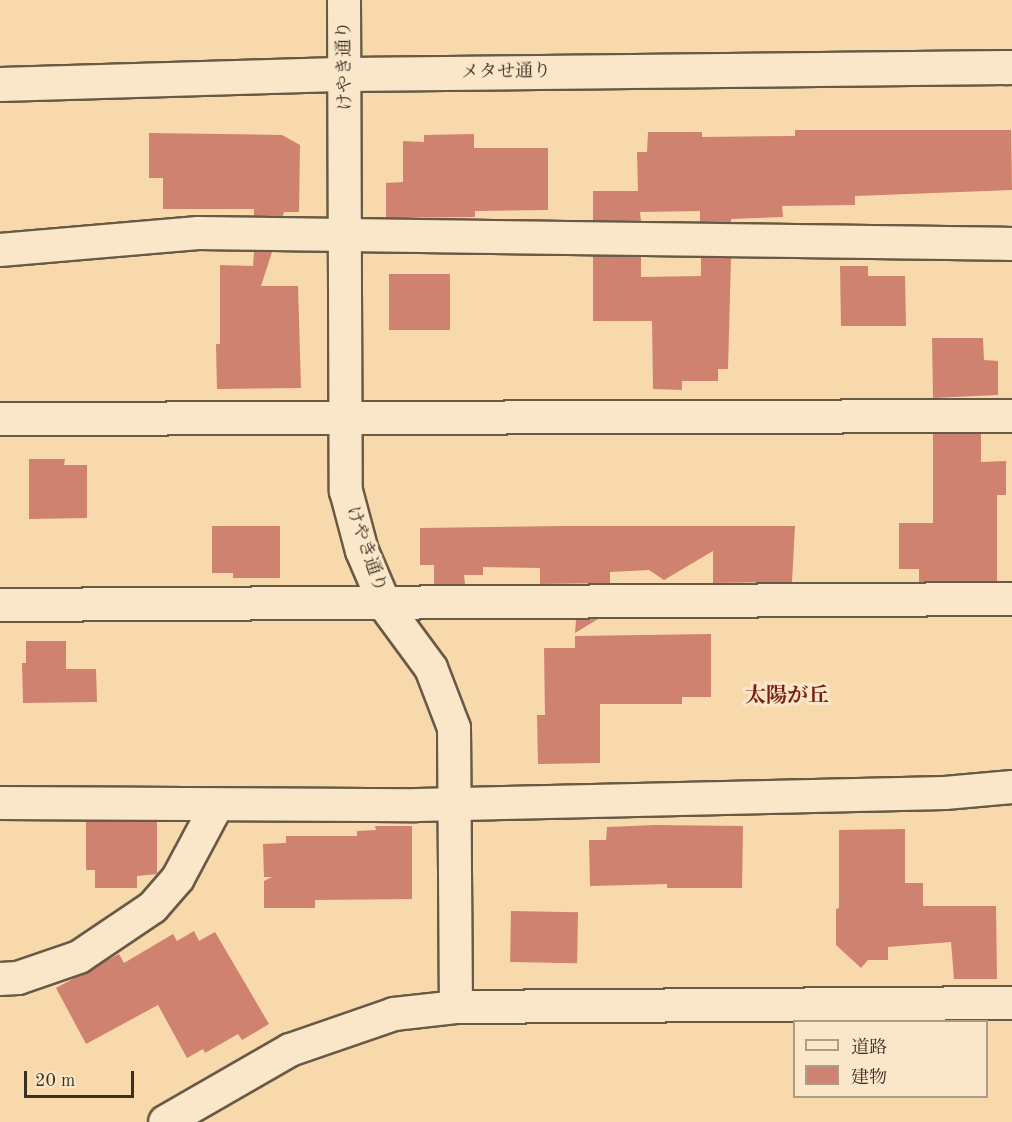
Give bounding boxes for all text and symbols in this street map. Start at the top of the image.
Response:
street label: けやき通り [333,21,357,111]
street label: メタせ通り [461,60,551,84]
street label: けやき通り [341,503,391,595]
district label: 太陽が丘 [745,684,829,710]
legend [793,1020,988,1098]
text: 道路 [851,1039,887,1057]
scale bar [27,1059,136,1097]
text: 建物 [851,1069,887,1087]
text: 20 m [35,1072,75,1090]

